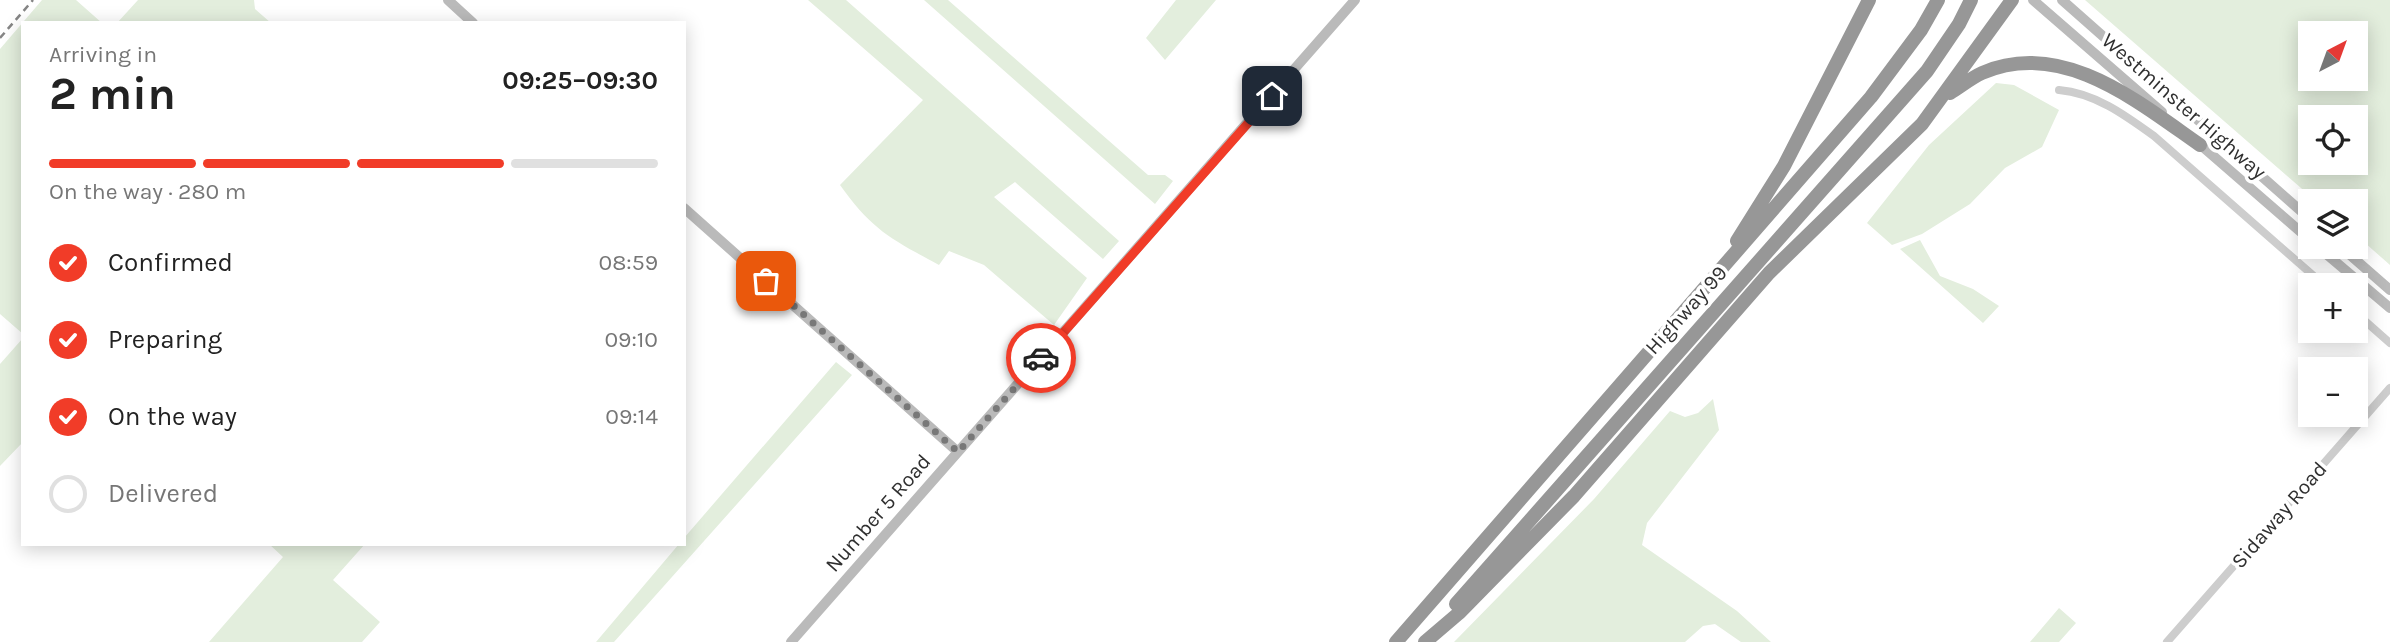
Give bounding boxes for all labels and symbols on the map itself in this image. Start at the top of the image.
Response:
north arrow [2298,21,2368,91]
street label: Westminster Highway [2097,28,2271,184]
pin [1242,66,1302,126]
pin [736,251,796,311]
street label: Highway 99 [1640,261,1732,359]
courier [1006,323,1076,393]
street label: Number 5 Road [820,449,936,577]
street label: Sidaway Road [2226,457,2332,573]

